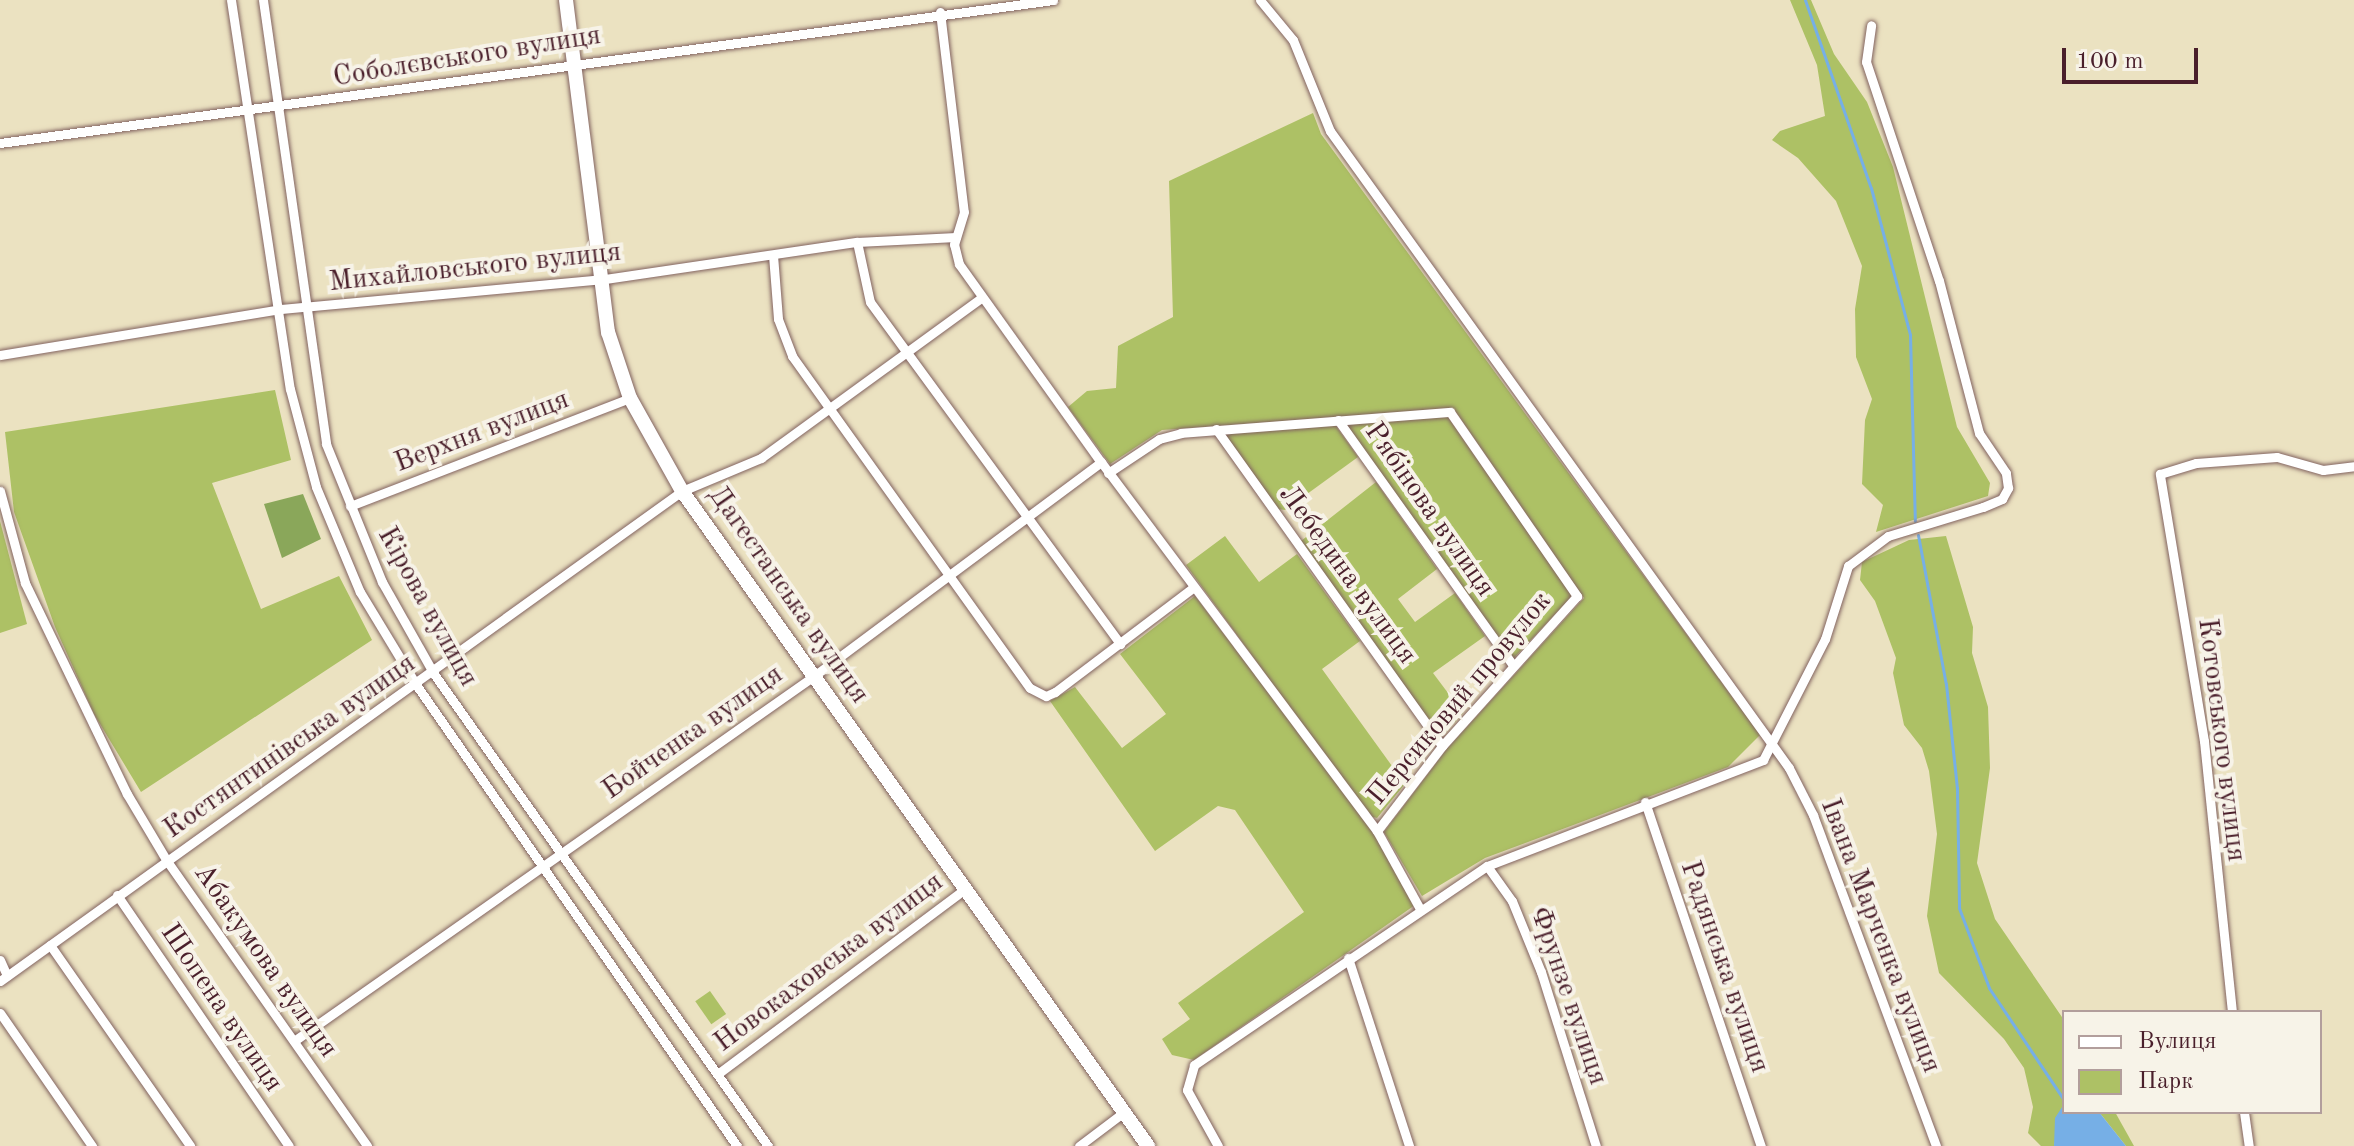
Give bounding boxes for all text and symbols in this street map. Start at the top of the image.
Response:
street label: Соболєвського вулиця [331,19,603,95]
scale bar [2066,32,2202,82]
text: 100 m [2076,50,2144,74]
street label: Михайловського вулиця [327,236,623,300]
street label: Верхня вулиця [390,383,574,481]
street label: Рябінова вулиця [1356,416,1502,604]
street label: Лебедина вулиця [1271,479,1423,671]
street label: Дагестанська вулиця [700,480,876,710]
street label: Кірова вулиця [369,521,485,693]
street label: Персиковий провулок [1361,585,1559,813]
street label: Котовського вулиця [2189,616,2253,864]
street label: Костянтинівська вулиця [158,647,422,847]
street label: Бойченка вулиця [596,658,790,808]
street label: Івана Марченка вулиця [1812,794,1948,1078]
street label: Радянська вулиця [1672,857,1776,1077]
street label: Абакумова вулиця [186,858,344,1064]
street label: Новокаховська вулиця [708,866,950,1060]
street label: Фрунзе вулиця [1522,903,1614,1089]
street label: Шопена вулиця [152,917,290,1099]
legend [2062,1010,2322,1114]
text: Вулиця [2138,1030,2217,1054]
text: Парк [2138,1070,2193,1094]

